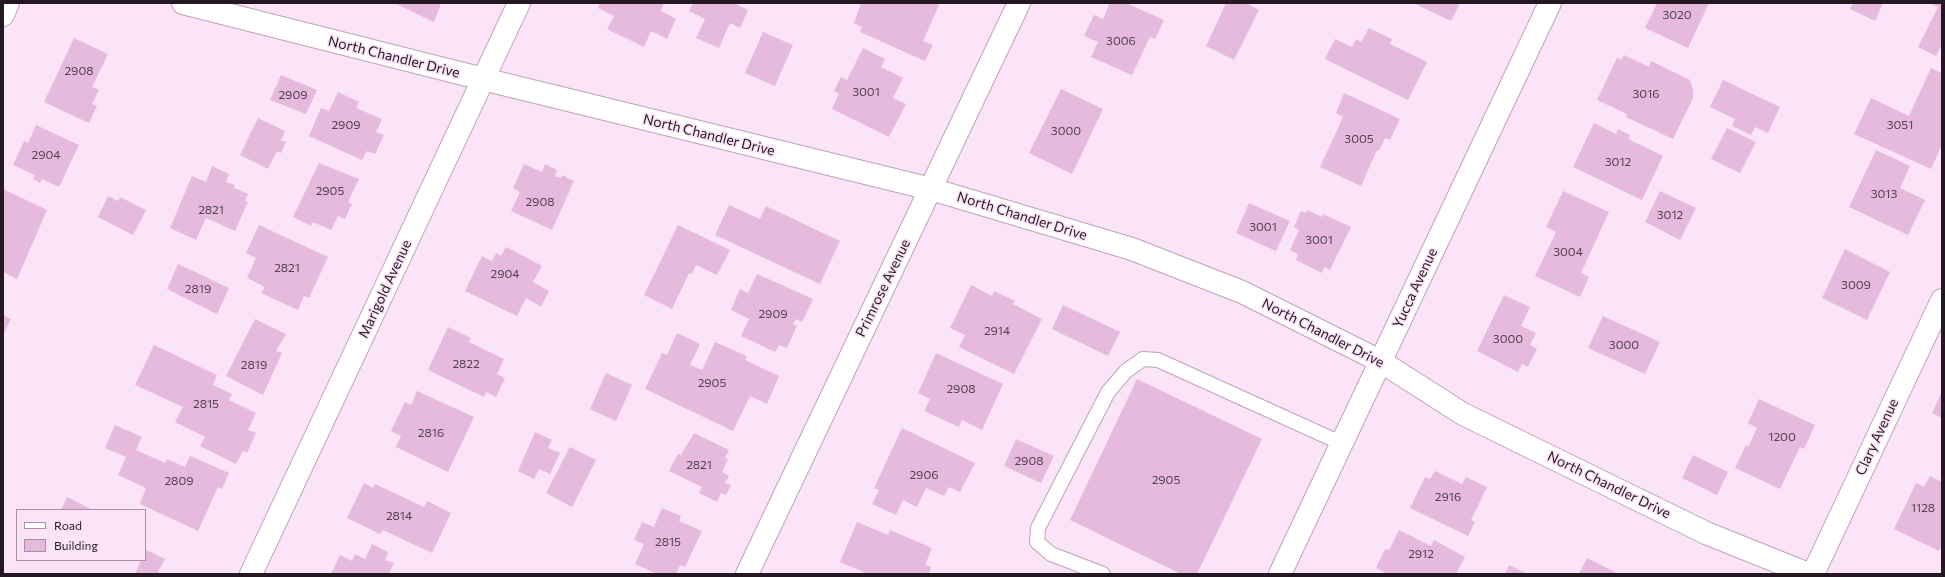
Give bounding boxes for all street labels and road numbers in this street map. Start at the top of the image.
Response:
street label: North Chandler Drive [326,33,462,81]
street label: North Chandler Drive [641,111,777,159]
street label: North Chandler Drive [955,188,1089,244]
street label: Primrose Avenue [852,236,914,340]
street label: Marigold Avenue [355,237,415,341]
street label: Yucca Avenue [1389,245,1441,331]
street label: North Chandler Drive [1259,295,1387,371]
street label: Clary Avenue [1852,396,1902,478]
street label: North Chandler Drive [1545,448,1673,522]

